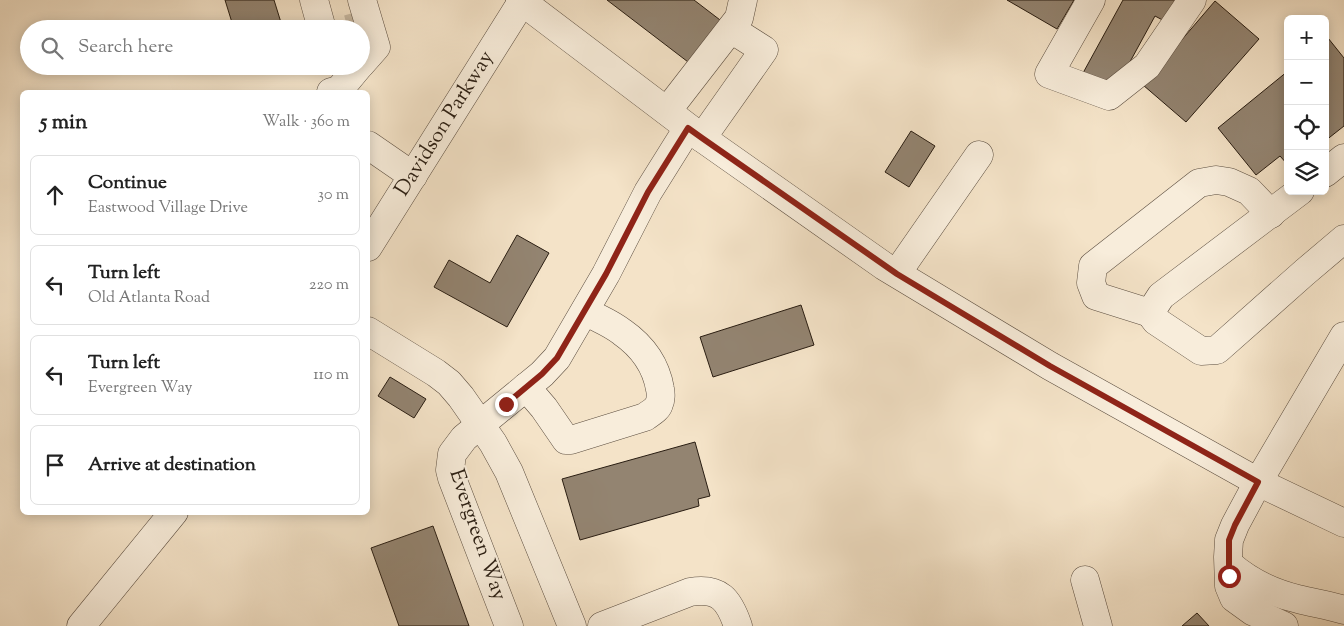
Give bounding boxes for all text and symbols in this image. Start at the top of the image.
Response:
map controls [1284,15,1329,195]
button: + [1284,15,1329,60]
search box [20,20,370,75]
icon: search [38,34,66,62]
text: Search here [78,34,173,61]
street label: Davidson Parkway [388,45,502,203]
button: − [1284,60,1329,105]
button: locate [1284,105,1329,150]
text: 5 min [40,108,87,138]
text: Walk · 360 m [262,111,350,134]
button: layers [1284,150,1329,195]
text: Continue [88,170,167,197]
icon: ahead [41,181,69,209]
text: 30 m [318,184,349,207]
text: Eastwood Village Drive [88,197,248,220]
text: Turn left [88,260,160,287]
icon: left [41,271,69,299]
text: 220 m [309,274,349,297]
text: Old Atlanta Road [88,287,210,310]
text: Turn left [88,350,160,377]
icon: left [41,361,69,389]
text: 110 m [313,364,349,387]
text: Evergreen Way [88,377,193,400]
route end [495,393,518,416]
icon: arrive [41,451,69,479]
text: Arrive at destination [88,452,256,479]
street label: Evergreen Way [440,465,514,605]
route start [1218,565,1241,588]

